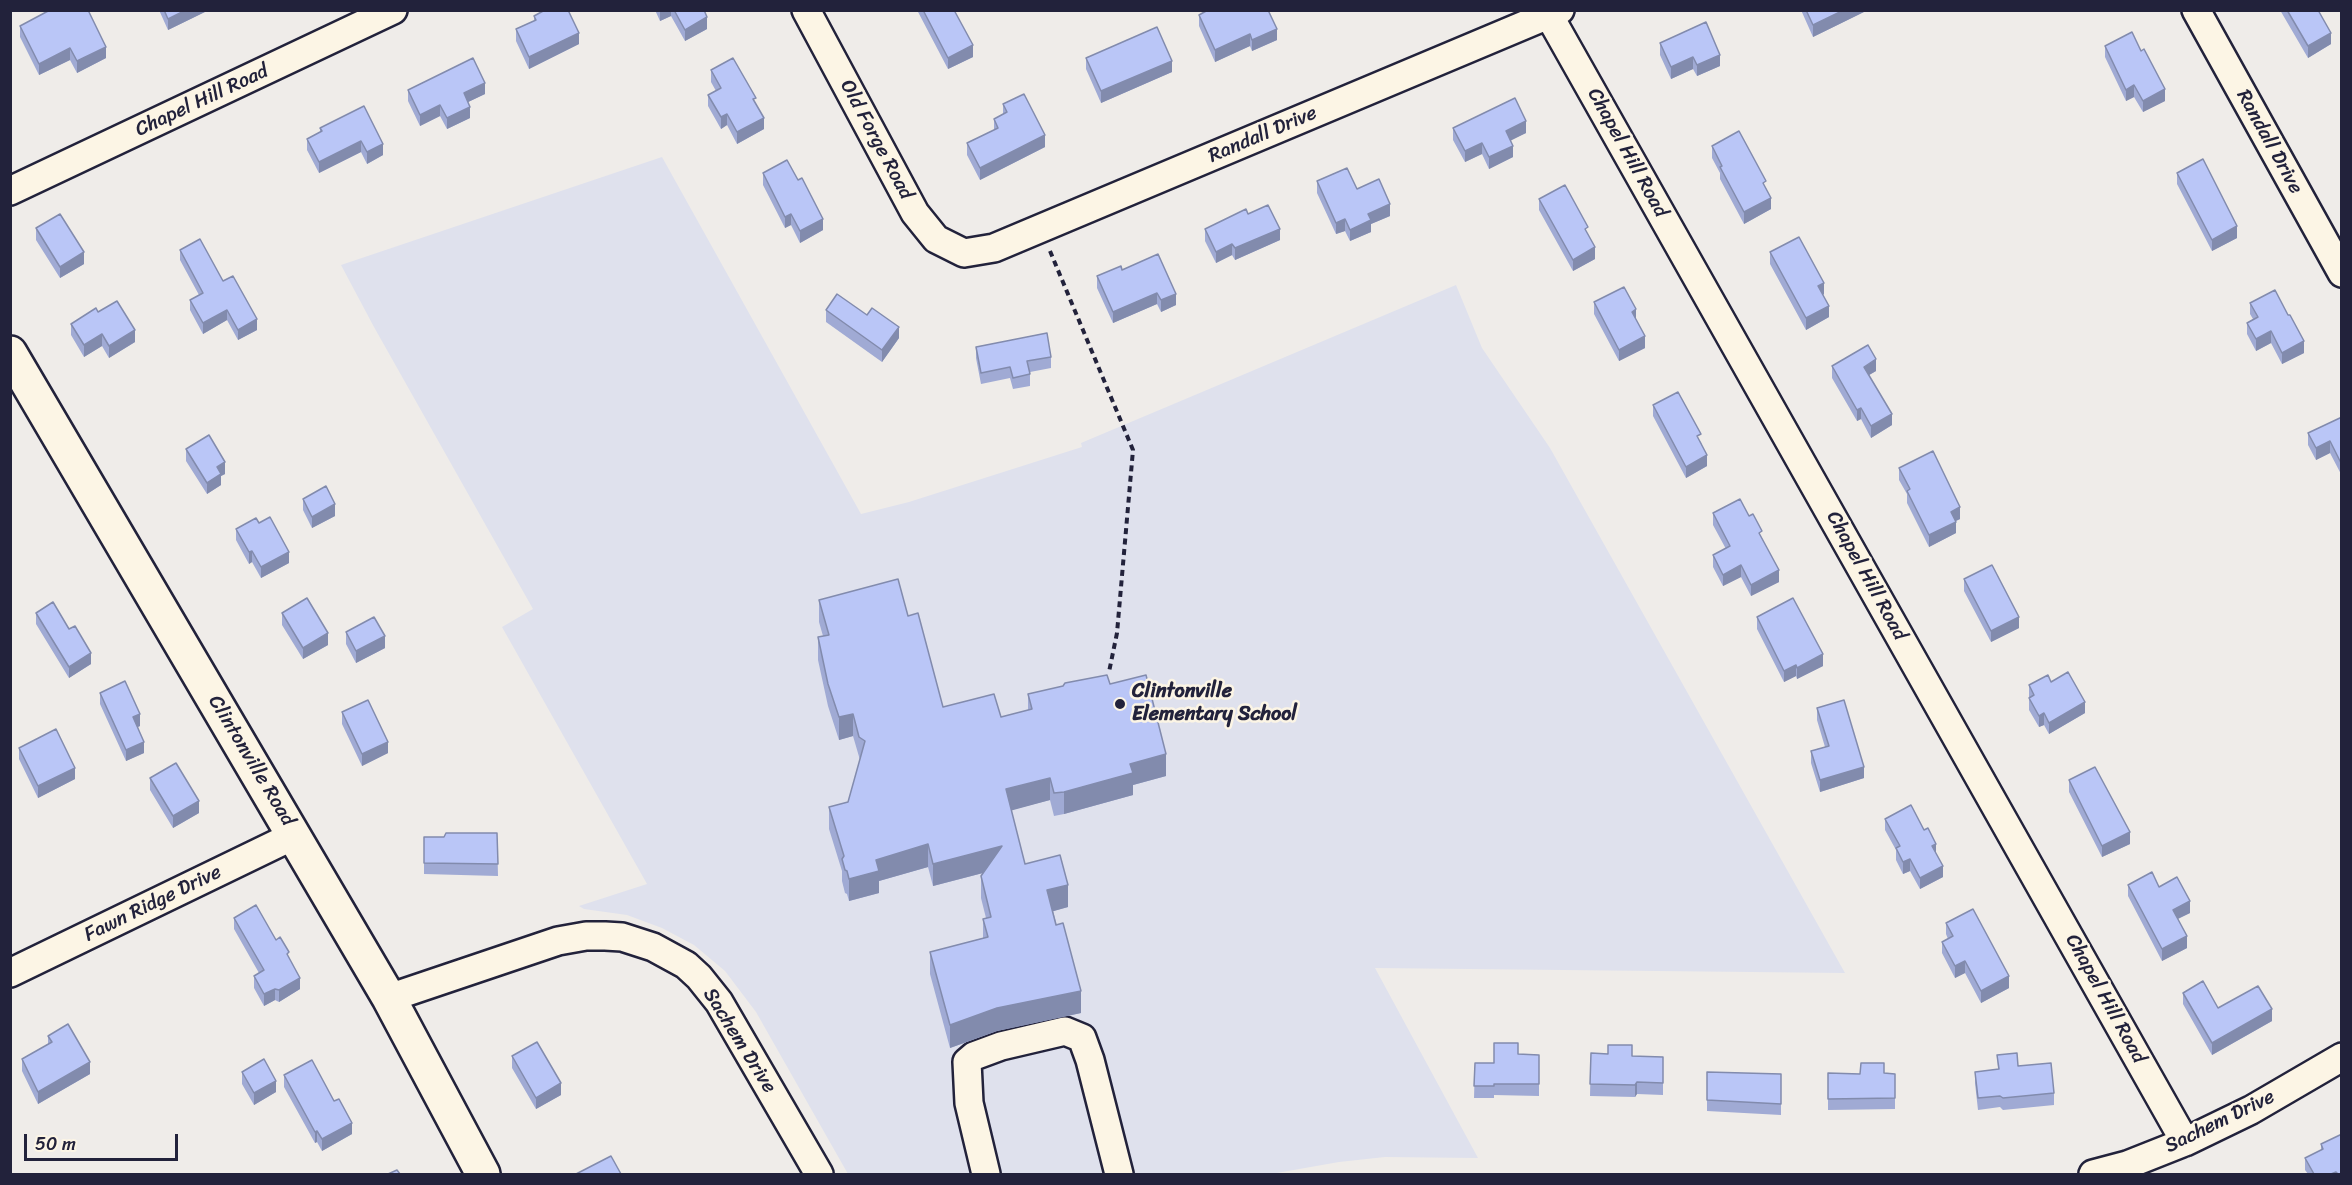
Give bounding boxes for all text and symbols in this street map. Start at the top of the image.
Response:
street label: Chapel Hill Road [132,60,272,142]
street label: Old Forge Road [834,76,918,204]
street label: Chapel Hill Road [1582,84,1672,222]
street label: Randall Drive [2231,86,2307,198]
street label: Randall Drive [1205,101,1321,169]
street label: Chapel Hill Road [1821,507,1911,645]
place label: Clintonville Elementary School [1132,680,1297,727]
street label: Clintonville Road [203,691,299,831]
marker: Clintonville Elementary School [1113,697,1127,711]
street label: Fawn Ridge Drive [80,860,226,948]
street label: Chapel Hill Road [2060,930,2150,1068]
street label: Sachem Drive [697,984,781,1098]
street label: Sachem Drive [2161,1085,2279,1159]
scale bar [27,1122,182,1160]
text: 50 m [35,1128,76,1160]

